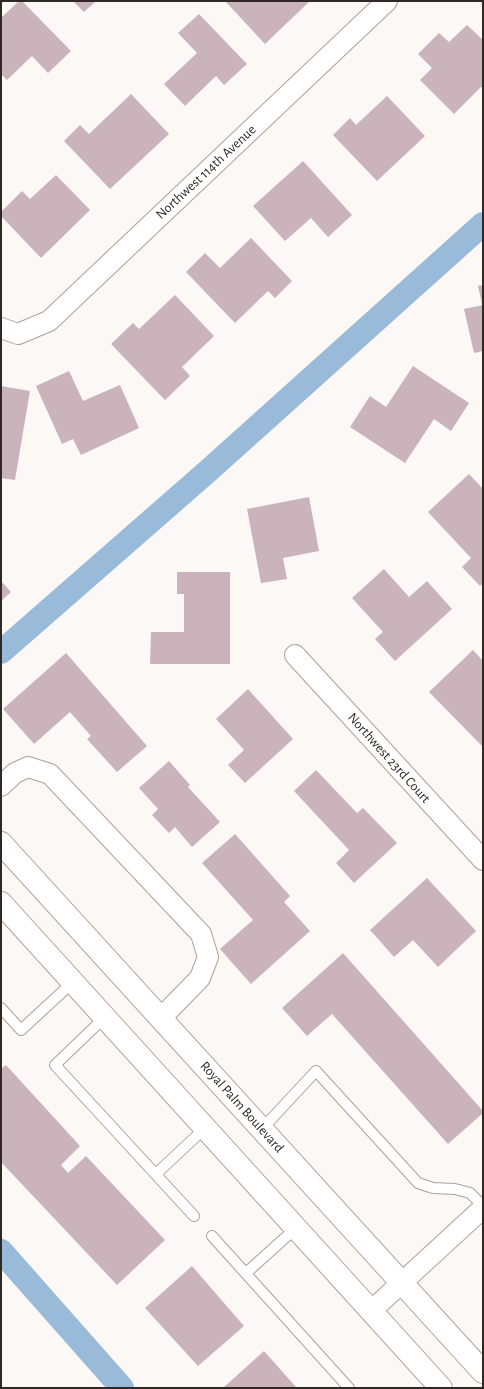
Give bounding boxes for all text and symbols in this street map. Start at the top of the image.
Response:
street label: Northwest 114th Avenue [152,121,260,223]
street label: Northwest 23rd Court [344,709,434,807]
street label: Royal Palm Boulevard [196,1058,288,1156]

